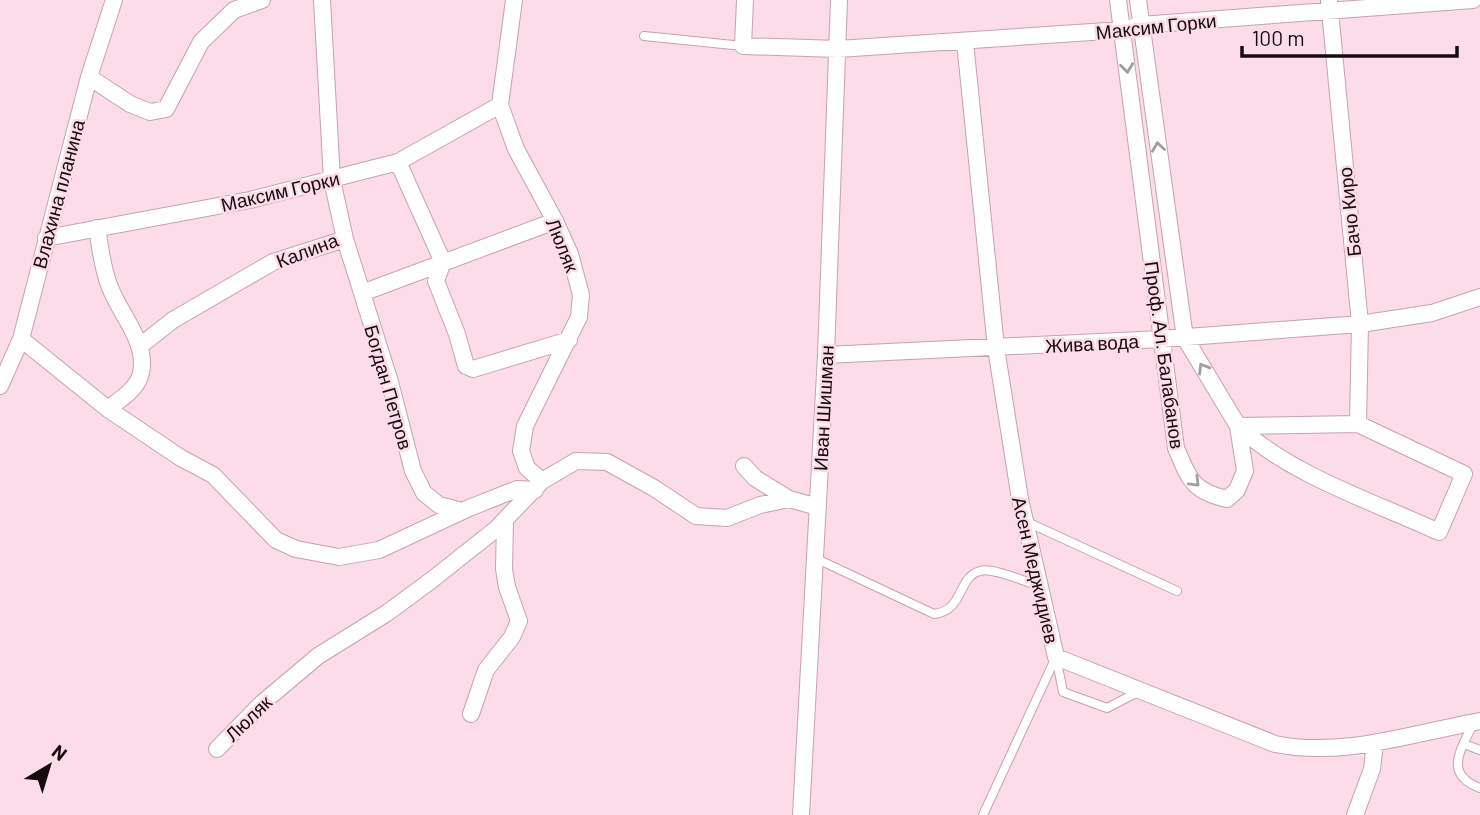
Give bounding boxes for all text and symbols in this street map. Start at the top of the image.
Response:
street label: Максим Горки [1095,8,1217,44]
scale bar [1242,14,1457,58]
text: 100 m [1252,25,1305,50]
one-way arrow [1120,62,1135,74]
street label: Влахина планина [27,117,89,271]
one-way arrow [1151,141,1166,153]
street label: Максим Горки [218,166,342,216]
street label: Бачо Киро [1333,166,1365,258]
street label: Люляк [542,215,584,276]
street label: Калина [273,228,342,272]
street label: Проф. Ал. Балабанов [1140,260,1190,450]
street label: Богдан Петров [360,322,418,452]
street label: Жива вода [1044,329,1140,357]
street label: Иван Шишман [808,345,838,471]
one-way arrow [1199,362,1212,375]
one-way arrow [1187,474,1199,486]
street label: Асен Меджидиев [1008,494,1064,646]
street label: Люляк [220,690,277,746]
north arrow [14,731,84,801]
text: N [48,739,72,765]

